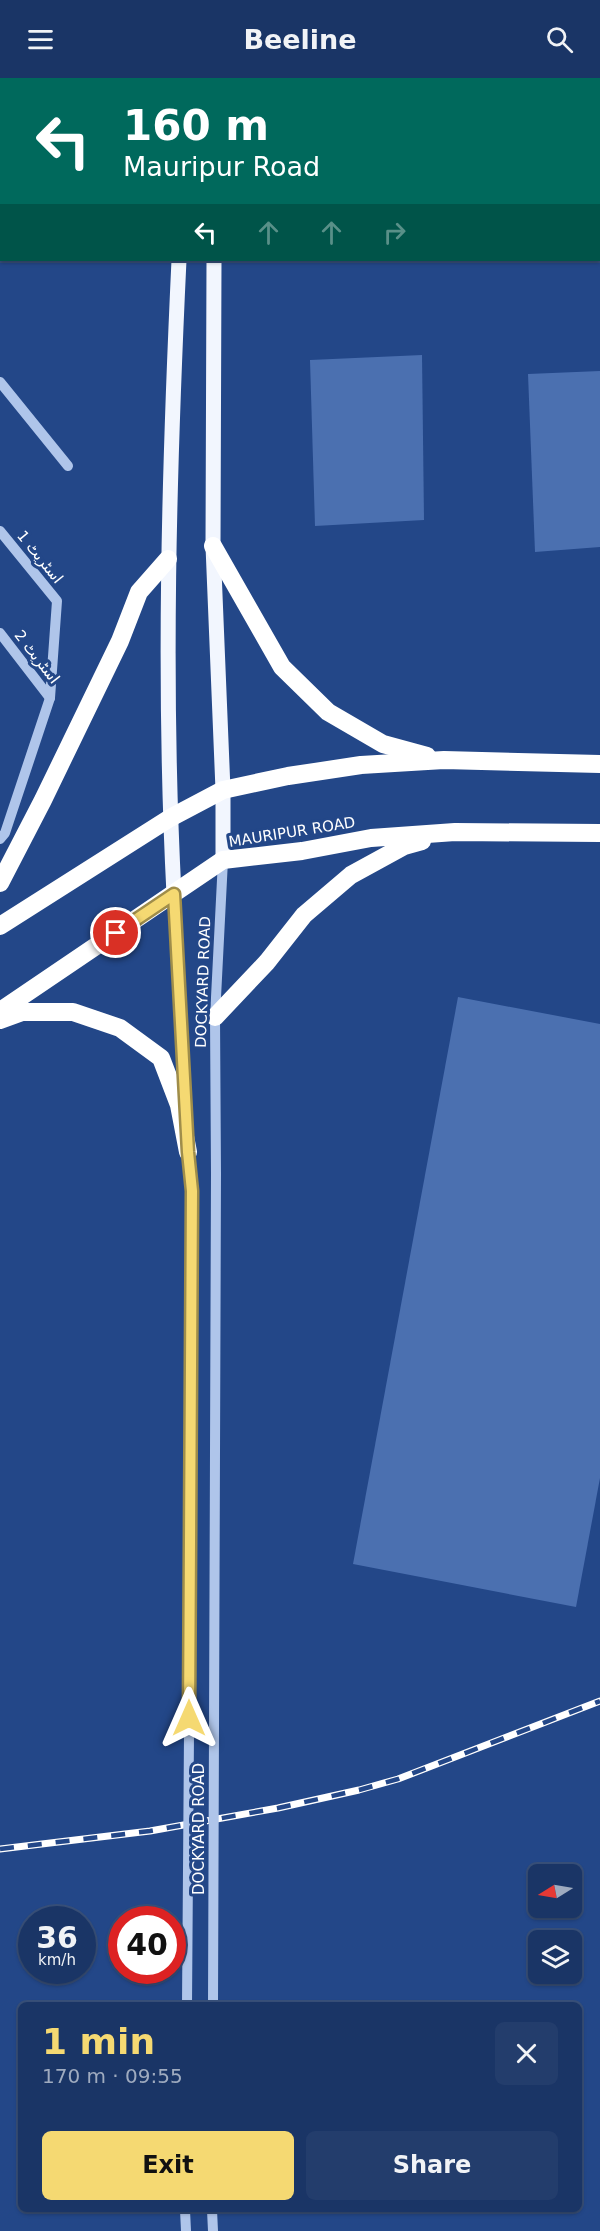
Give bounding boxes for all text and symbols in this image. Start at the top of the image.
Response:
icon: menu [24,23,57,56]
icon: search [543,23,576,56]
text: Beeline [243,24,357,55]
text: 160 m [123,101,269,150]
icon: left [24,102,102,180]
text: Mauripur Road [123,151,320,182]
icon: left [189,216,222,249]
icon: ahead [252,216,285,249]
icon: ahead [315,216,348,249]
icon: right [378,216,411,249]
street label: اسٹریٹ 1 [13,527,67,587]
street label: اسٹریٹ 2 [11,627,63,687]
street label: MAURIPUR ROAD [227,813,357,851]
pin [90,907,141,958]
icon: arrive [99,916,132,949]
street label: DOCKYARD ROAD [192,916,214,1048]
position arrow [157,1686,221,1750]
street label: DOCKYARD ROAD [190,1763,208,1895]
north arrow [528,1864,582,1918]
map controls [528,1864,582,1984]
speed limit sign: 40 [108,1906,186,1984]
text: 36 [36,1920,78,1955]
button: layers [528,1930,582,1984]
text: km/h [38,1951,76,1969]
text: 1 min [42,2021,155,2062]
button: close [495,2022,558,2085]
text: 170 m · 09:55 [42,2064,183,2088]
button: Exit [42,2131,294,2200]
button: Share [306,2131,558,2200]

